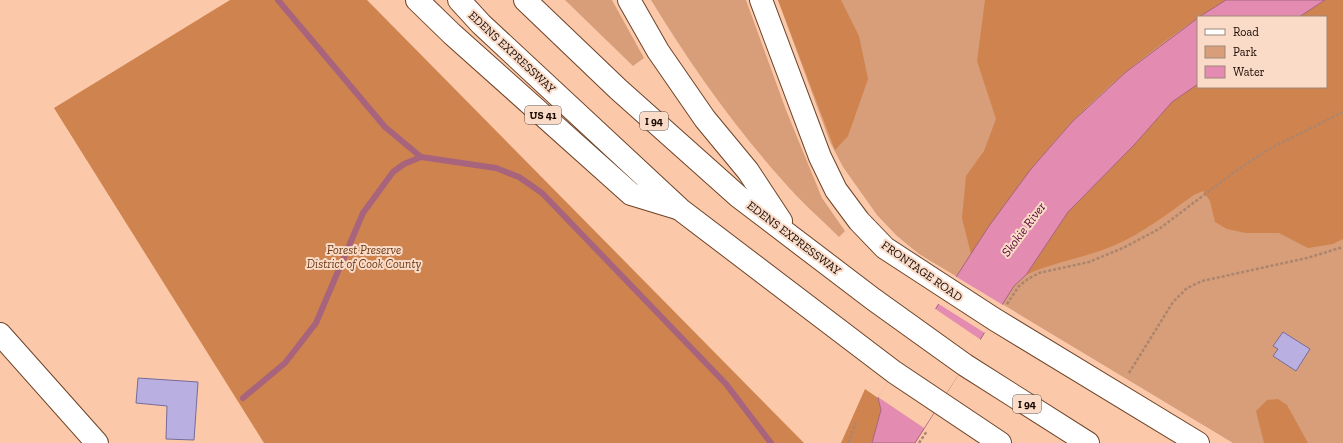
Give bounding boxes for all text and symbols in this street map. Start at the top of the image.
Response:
street label: EDENS EXPRESSWAY [466,8,559,96]
legend [1197,16,1327,88]
text: Road [1233,25,1259,39]
text: Park [1233,45,1258,59]
text: Water [1233,65,1265,79]
road number: US 41 [525,106,561,124]
road number: I 94 [640,112,668,130]
street label: EDENS EXPRESSWAY [744,198,844,278]
water label: Skokie River [998,199,1049,259]
street label: FRONTAGE ROAD [879,238,965,304]
park label: Forest Preserve District of Cook County [307,243,422,271]
road number: I 94 [1013,395,1041,413]

